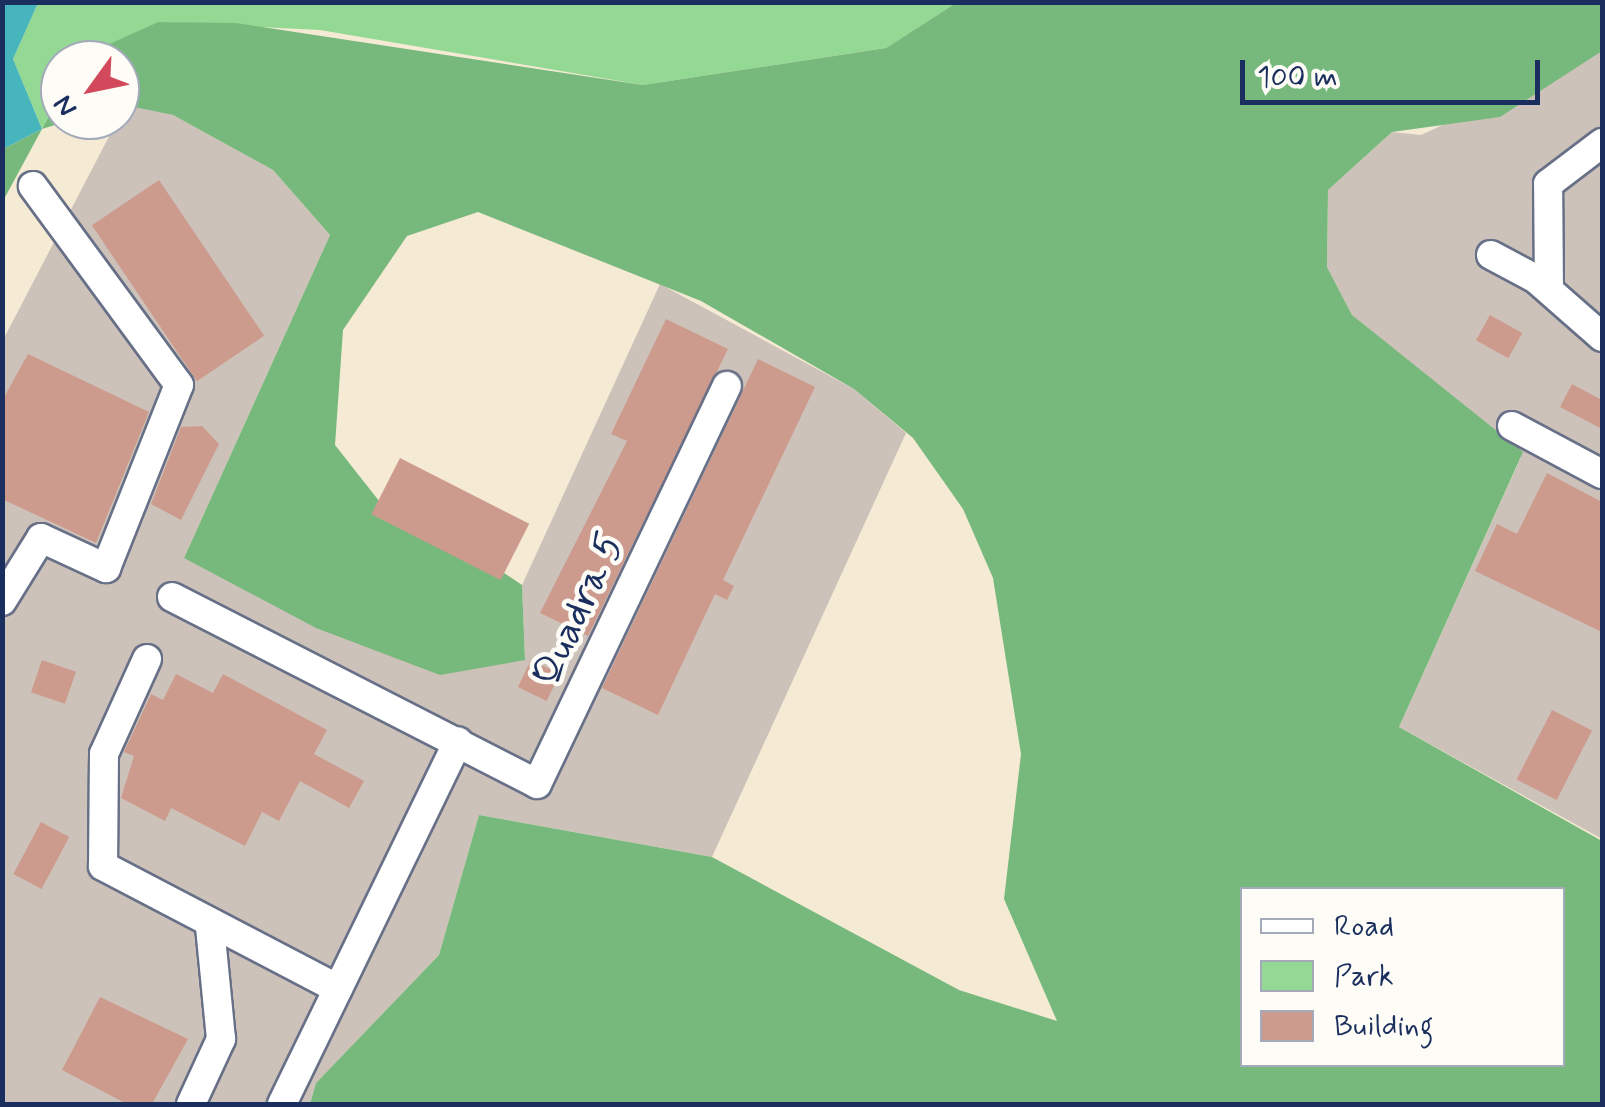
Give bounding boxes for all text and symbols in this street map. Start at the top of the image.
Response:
north arrow [40,40,140,140]
scale bar [1245,40,1545,102]
text: 100 m [1257,58,1338,97]
text: N [46,88,87,123]
street label: Quadra 5 [523,526,635,694]
legend [1240,887,1565,1067]
text: Road [1334,907,1394,946]
text: Park [1334,957,1394,996]
text: Building [1334,1007,1433,1046]

